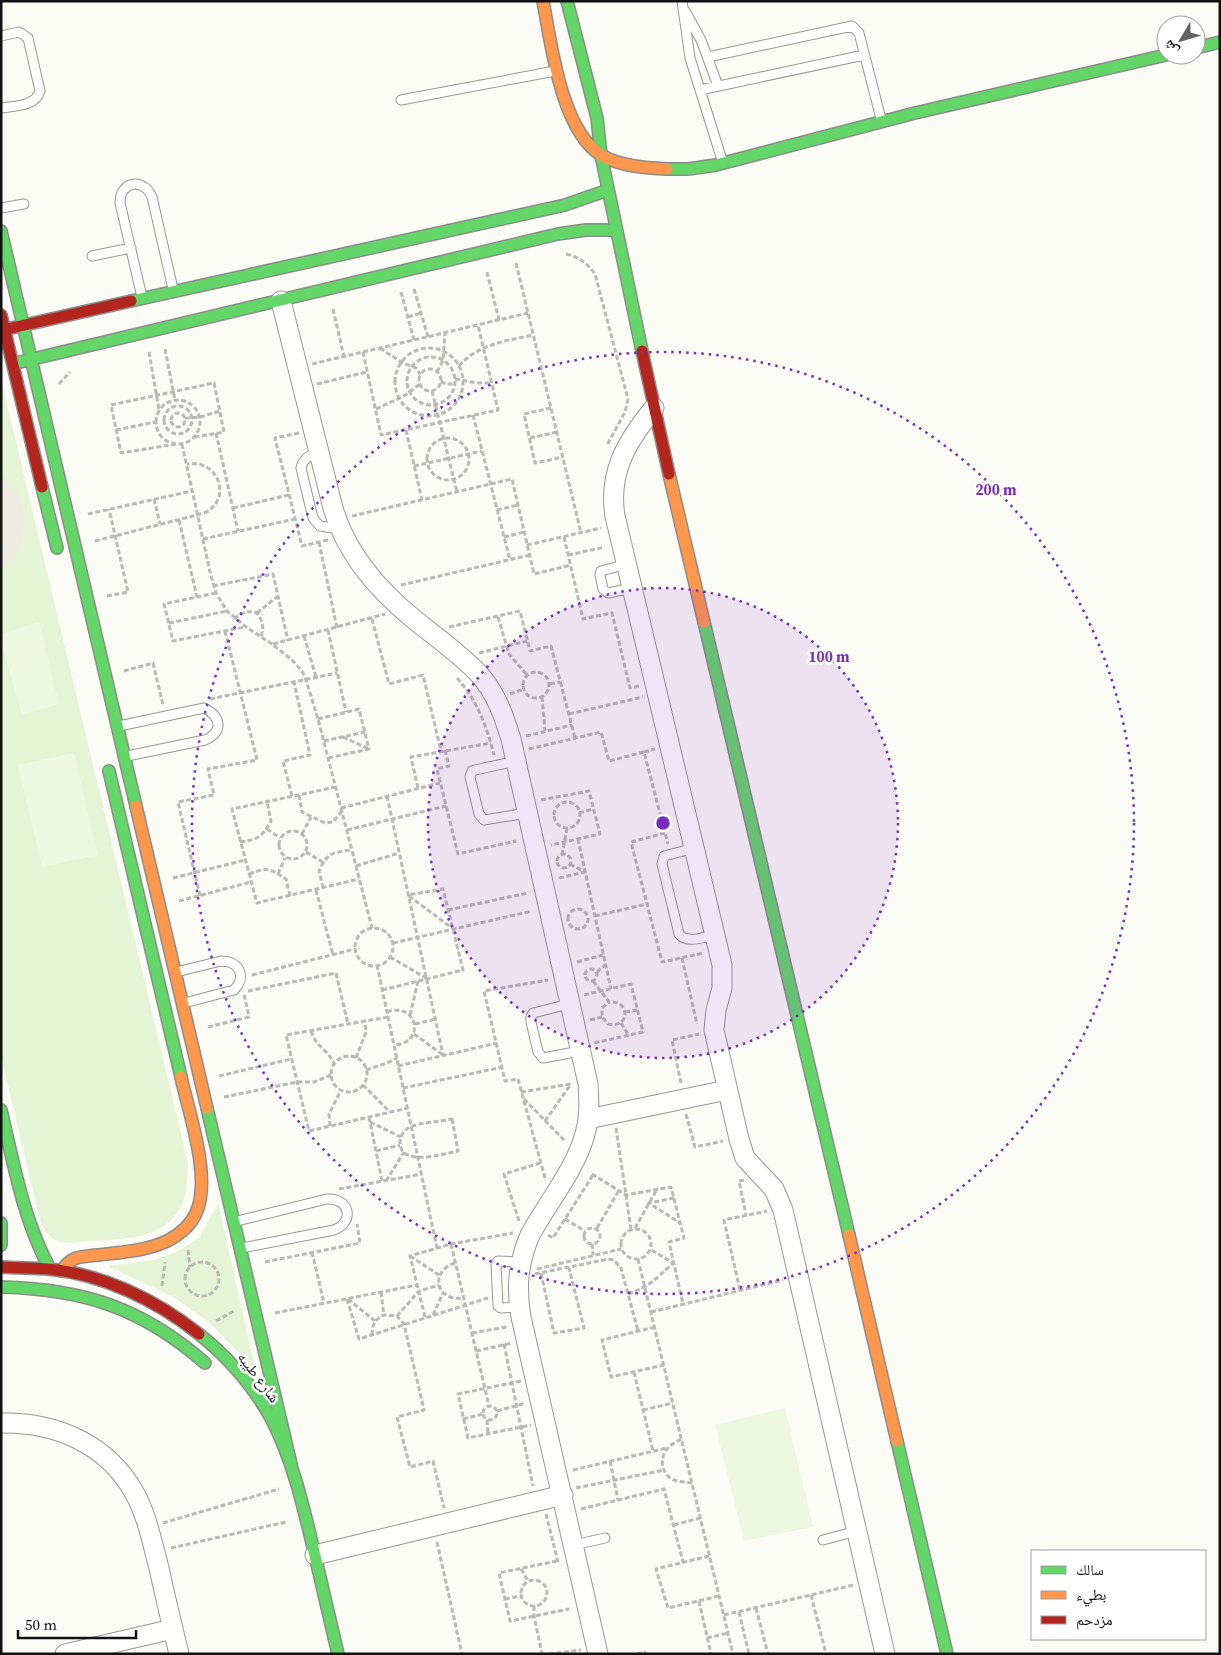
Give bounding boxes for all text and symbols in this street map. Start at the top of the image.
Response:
north arrow [1156,15,1206,65]
text: ش [1158,36,1183,60]
text: 200 m [975,479,1017,500]
text: 100 m [808,646,850,667]
centre of rings [654,814,672,832]
street label: شارع طيبه [233,1347,285,1407]
legend [1031,1550,1206,1640]
text: سالك [1076,1559,1104,1580]
text: بطيء [1076,1584,1106,1607]
scale bar [18,1608,135,1640]
text: مزدحم [1076,1609,1113,1630]
text: 50 m [25,1614,57,1635]

